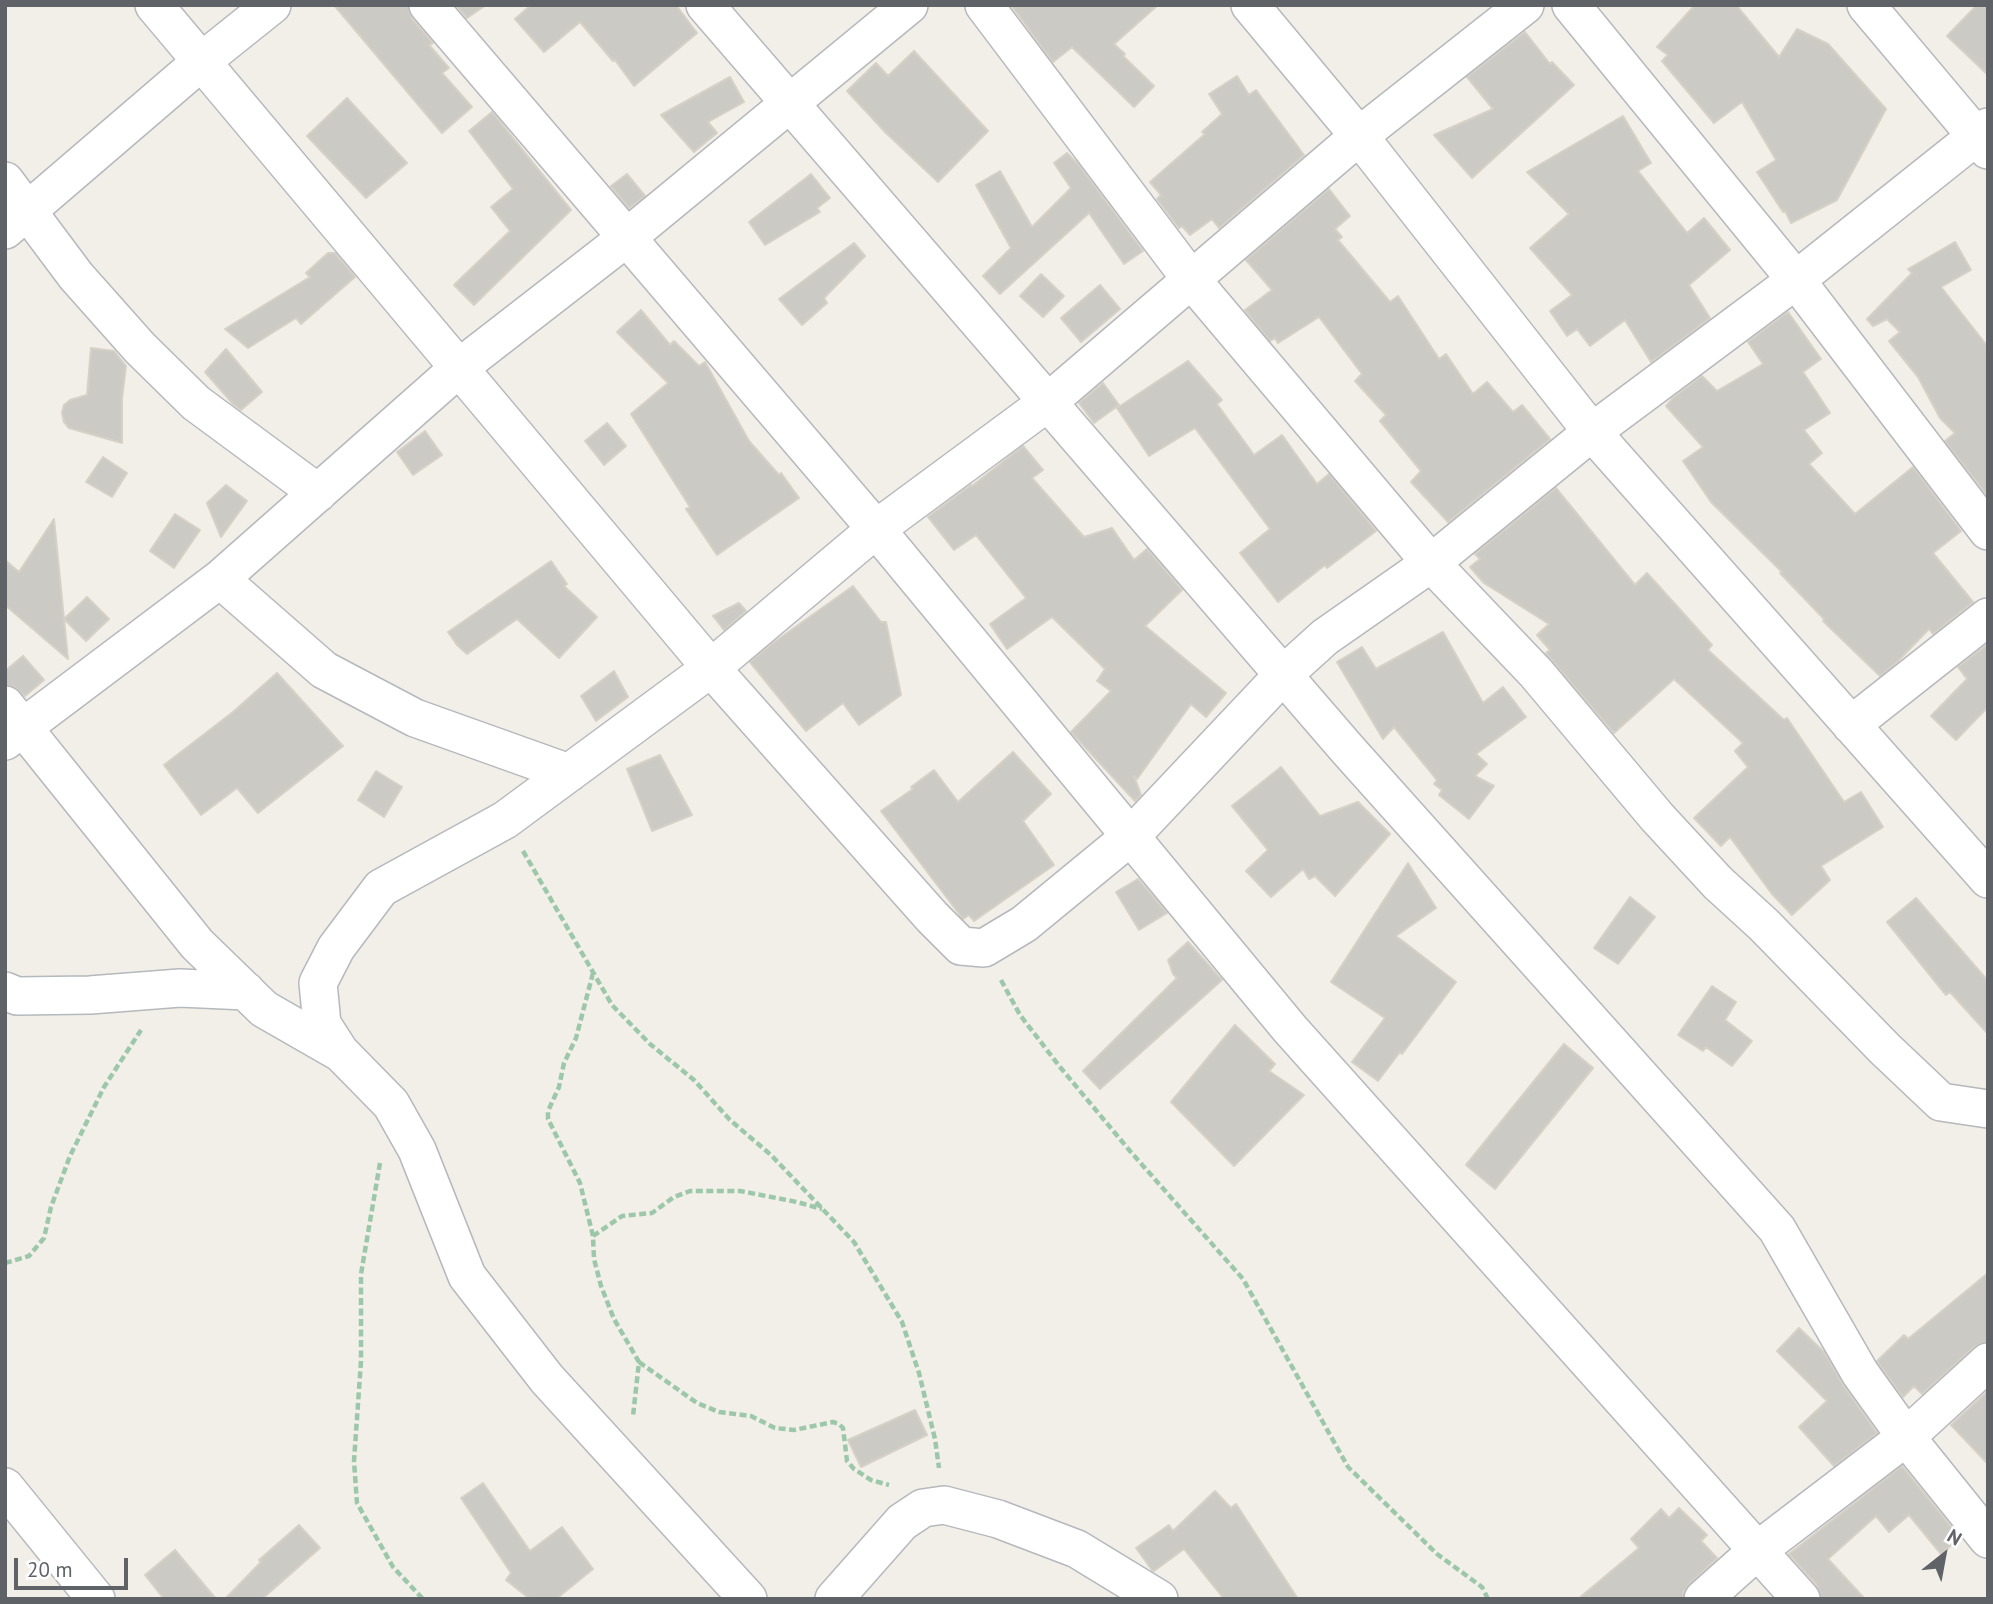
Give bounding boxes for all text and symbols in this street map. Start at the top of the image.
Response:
north arrow [1909,1520,1979,1590]
text: N [1943,1523,1966,1550]
scale bar [18,1544,131,1588]
text: 20 m [27,1556,73,1583]

